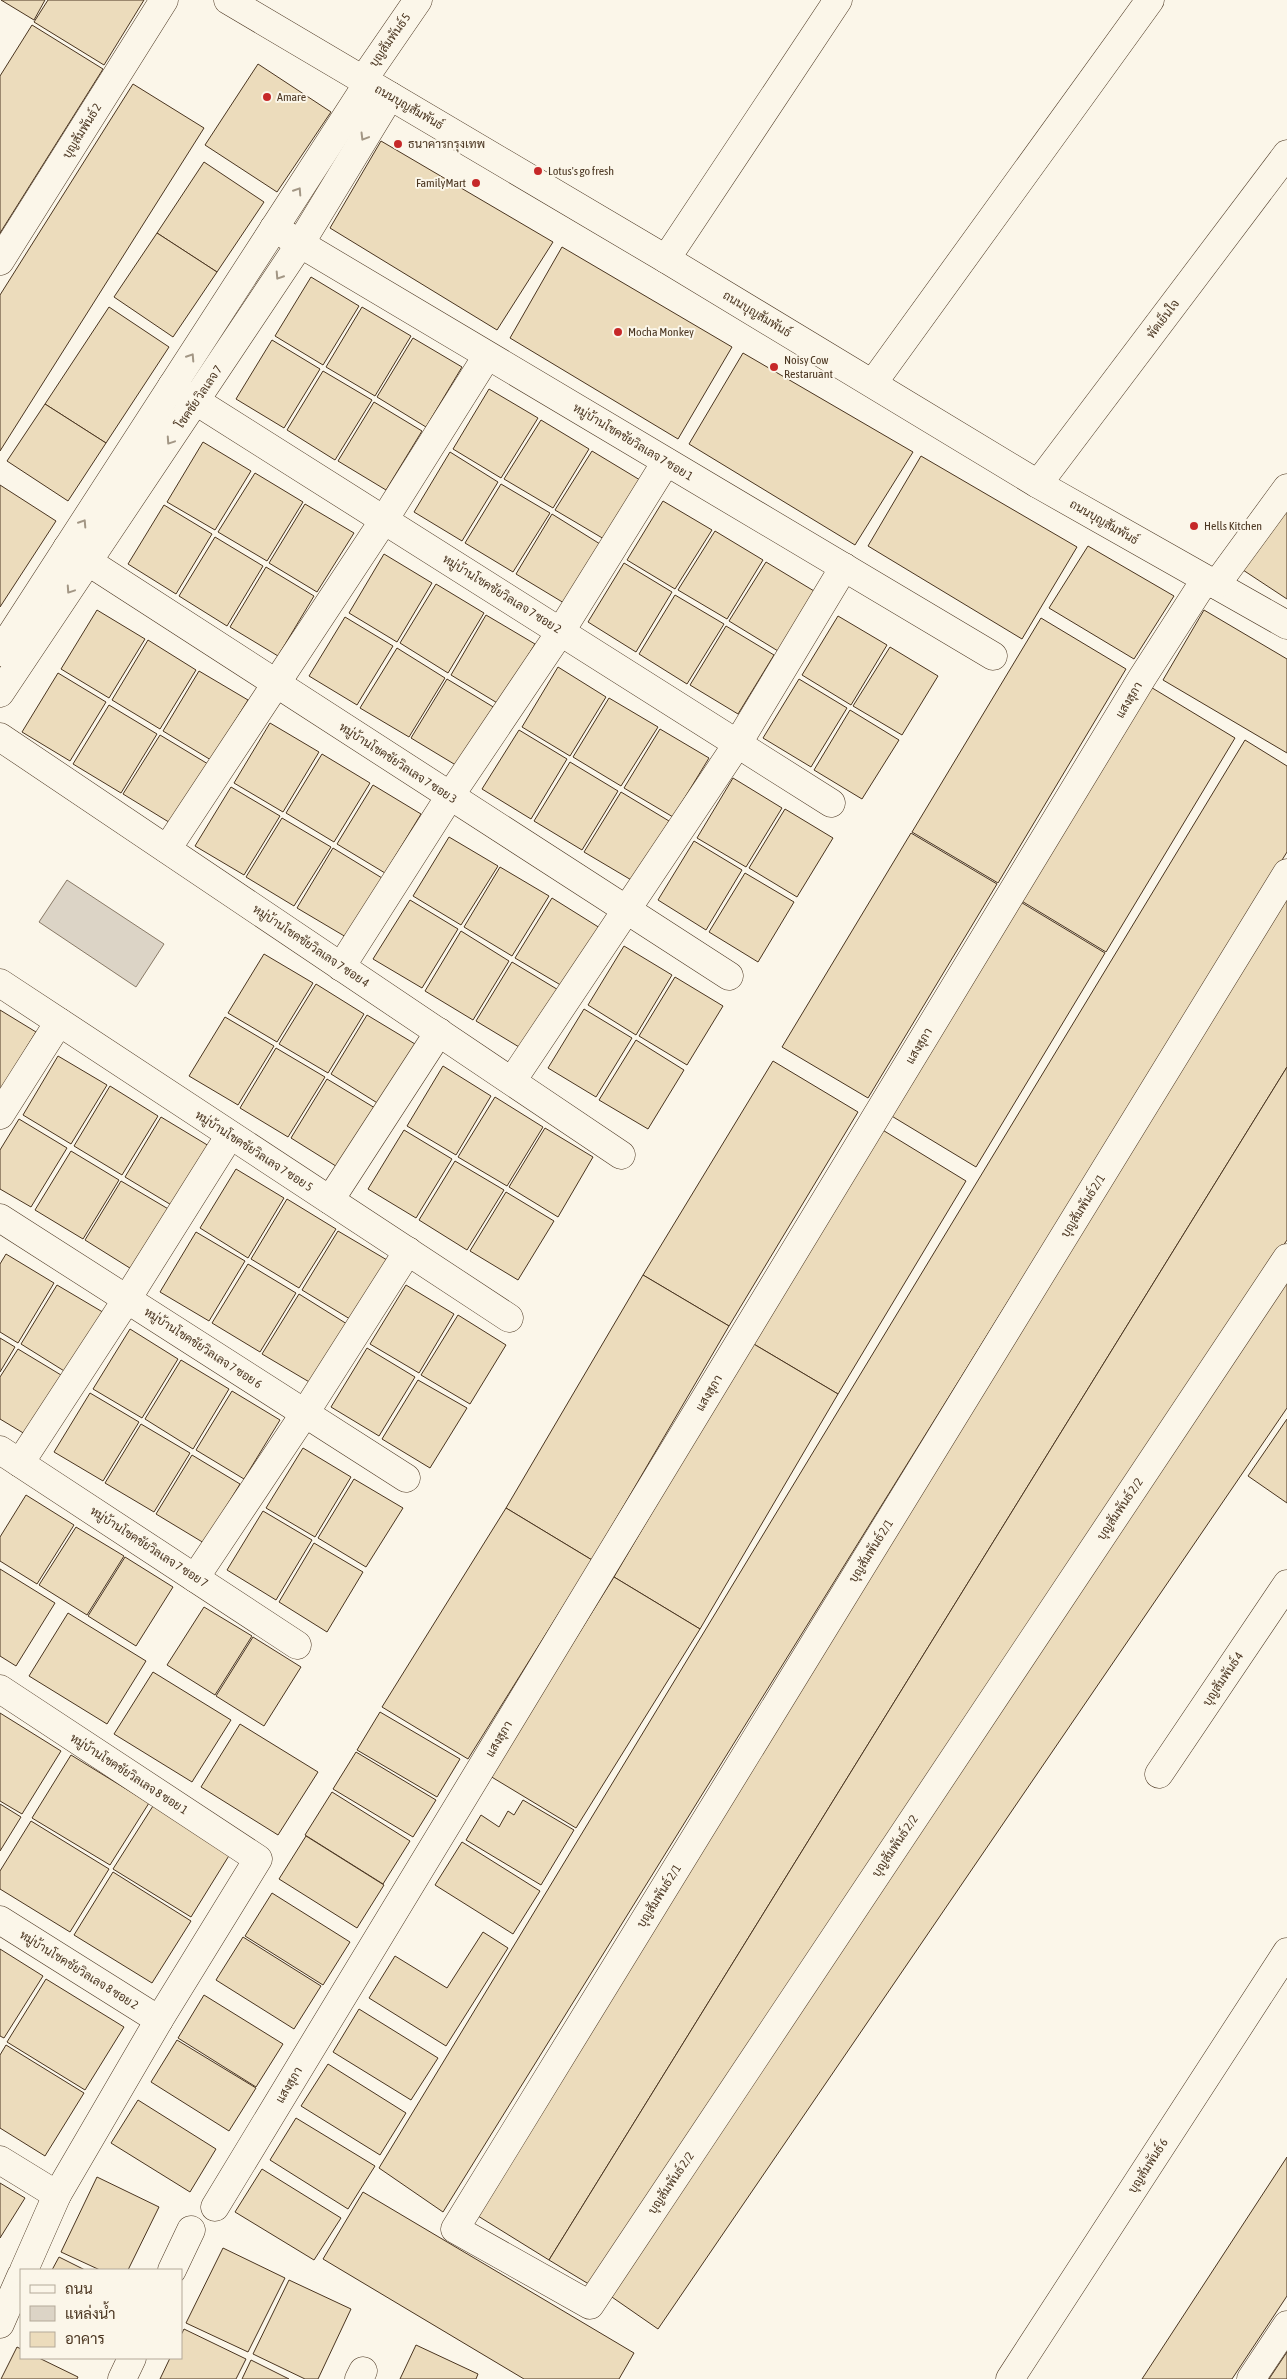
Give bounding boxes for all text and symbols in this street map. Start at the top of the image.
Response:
street label: บุญสัมพันธ์ 5 [366,10,415,71]
street label: ถนนบุญสัมพันธ์ [371,81,447,134]
place label: Amare [277,90,306,104]
marker: Amare [261,91,273,103]
street label: บุญสัมพันธ์ 2 [59,100,106,162]
one-way arrow [361,132,371,141]
place label: ธนาคารกรุงเทพ [408,137,485,153]
marker: ธนาคารกรุงเทพ [392,138,404,150]
place label: Lotus's go fresh [548,164,614,178]
marker: Lotus's go fresh [532,165,544,177]
place label: FamilyMart [416,176,467,190]
marker: FamilyMart [470,177,482,189]
one-way arrow [292,187,301,197]
one-way arrow [276,271,286,280]
street label: ถนนบุญสัมพันธ์ [719,287,795,342]
street label: พัดเย็นใจ [1142,296,1182,341]
place label: Mocha Monkey [628,325,694,339]
marker: Mocha Monkey [612,326,624,338]
one-way arrow [185,353,194,363]
place label: Noisy Cow Restaruant [784,353,833,381]
marker: Noisy Cow Restaruant [768,361,780,373]
street label: โชคชัย วิลเลจ 7 [172,362,225,432]
street label: หมู่บ้านโชคชัยวิลเลจ 7 ซอย 1 [570,400,696,484]
one-way arrow [167,435,177,444]
street label: ถนนบุญสัมพันธ์ [1066,496,1142,549]
one-way arrow [77,519,87,528]
place label: Hells Kitchen [1204,519,1262,533]
marker: Hells Kitchen [1188,520,1200,532]
street label: หมู่บ้านโชคชัยวิลเลจ 7 ซอย 2 [440,551,564,637]
one-way arrow [67,584,76,594]
street label: แสงสุภา [1113,679,1147,722]
street label: หมู่บ้านโชคชัยวิลเลจ 7 ซอย 3 [336,719,460,807]
street label: หมู่บ้านโชคชัยวิลเลจ 7 ซอย 4 [250,901,373,991]
street label: แสงสุภา [903,1025,937,1068]
street label: หมู่บ้านโชคชัยวิลเลจ 7 ซอย 5 [192,1107,316,1195]
street label: บุญสัมพันธ์ 2/1 [1057,1171,1110,1241]
street label: หมู่บ้านโชคชัยวิลเลจ 7 ซอย 6 [141,1304,265,1392]
street label: แสงสุภา [693,1372,727,1415]
street label: บุญสัมพันธ์ 2/2 [1093,1475,1148,1544]
street label: หมู่บ้านโชคชัยวิลเลจ 7 ซอย 7 [87,1503,211,1591]
street label: บุญสัมพันธ์ 2/1 [845,1516,898,1586]
street label: บุญสัมพันธ์ 4 [1199,1648,1248,1710]
street label: แสงสุภา [483,1718,517,1761]
street label: หมู่บ้านโชคชัยวิลเลจ 8 ซอย 1 [67,1730,191,1818]
street label: บุญสัมพันธ์ 2/2 [868,1812,923,1881]
street label: บุญสัมพันธ์ 2/1 [633,1861,686,1931]
street label: หมู่บ้านโชคชัยวิลเลจ 8 ซอย 2 [17,1927,141,2013]
street label: แสงสุภา [273,2064,307,2107]
street label: บุญสัมพันธ์ 6 [1124,2135,1173,2197]
street label: บุญสัมพันธ์ 2/2 [644,2149,699,2218]
legend [20,2269,182,2359]
text: ถนน [65,2280,93,2297]
text: แหล่งน้ำ [65,2301,116,2322]
text: อาคาร [65,2330,105,2347]

